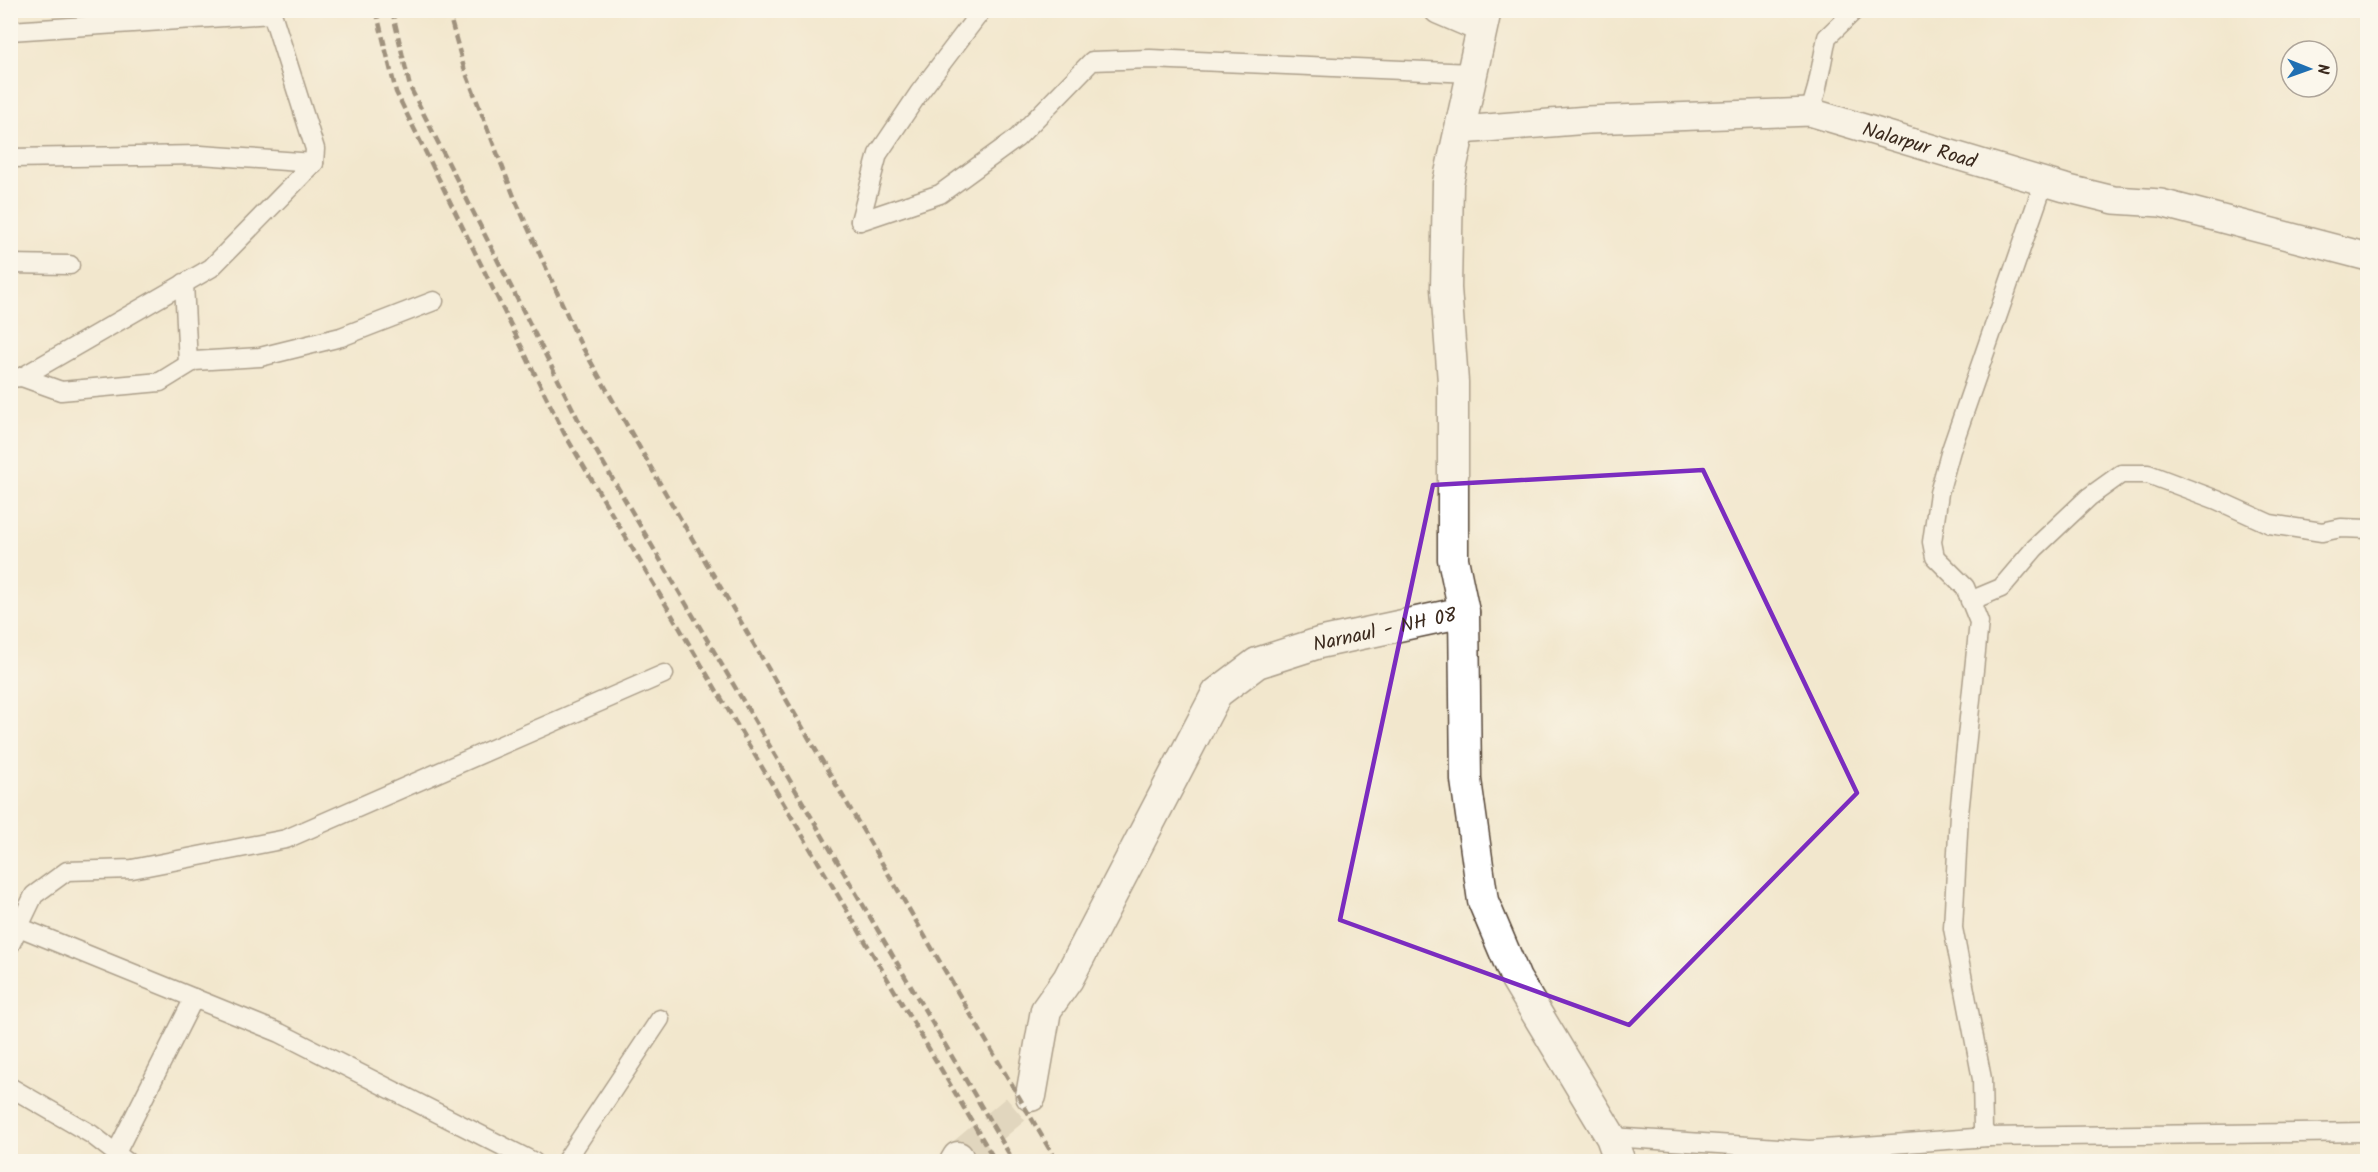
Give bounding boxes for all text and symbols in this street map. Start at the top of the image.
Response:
north arrow [2279,39,2339,99]
text: N [2310,64,2335,75]
street label: Nalarpur Road [1858,114,1981,179]
street label: Narnaul - NH 08 [1310,600,1461,662]

